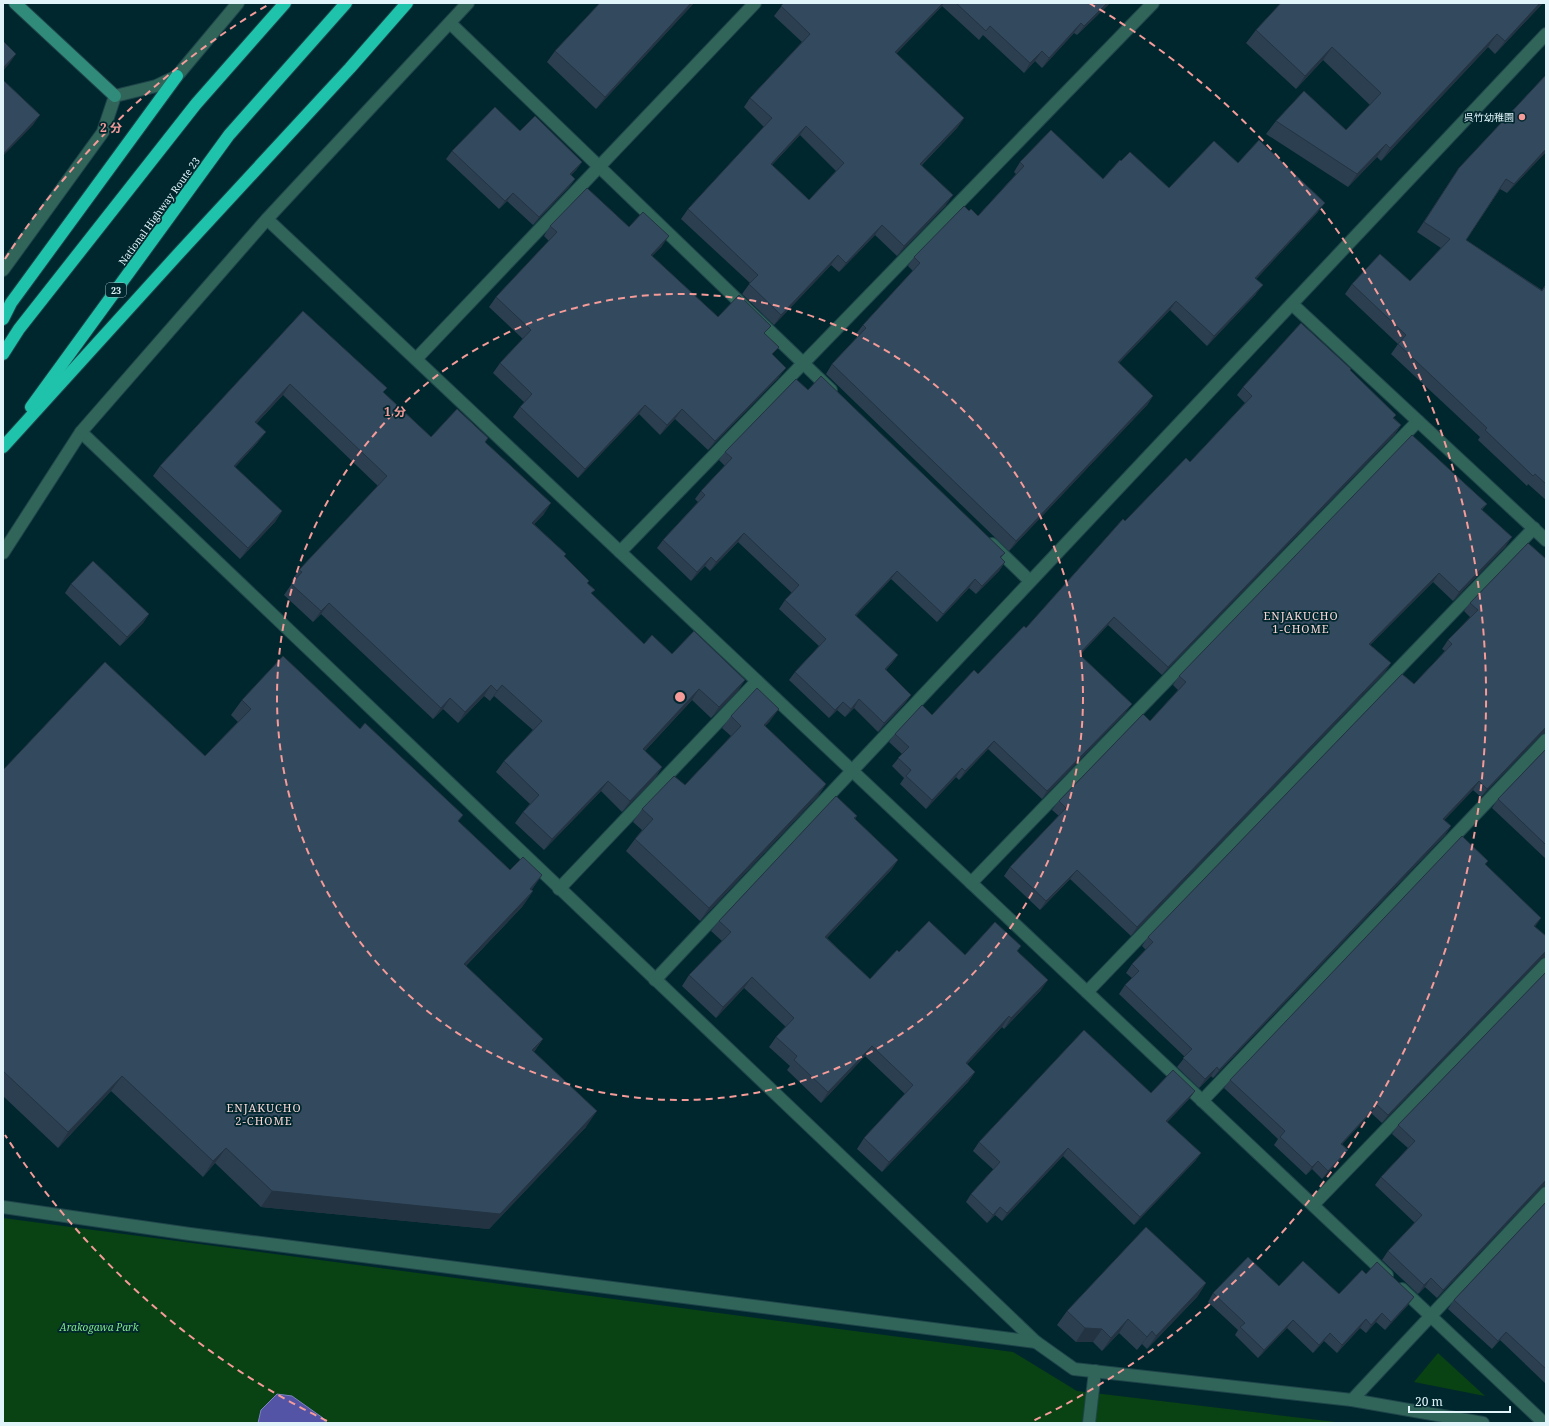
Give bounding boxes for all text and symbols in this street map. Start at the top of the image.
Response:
place label: 呉竹幼稚園 [1464,110,1514,124]
marker: 呉竹幼稚園 [1517,112,1527,122]
text: 2 分 [100,119,122,136]
street label: National Highway Route 23 [115,154,203,268]
road number: 23 [106,283,126,297]
text: 1 分 [384,403,406,420]
district label: ENJAKUCHO 1-CHOME [1263,608,1339,636]
centre of rings [673,690,687,704]
district label: ENJAKUCHO 2-CHOME [226,1100,302,1128]
park label: Arakogawa Park [59,1320,139,1334]
scale bar [1409,1388,1510,1414]
text: 20 m [1415,1393,1443,1410]

